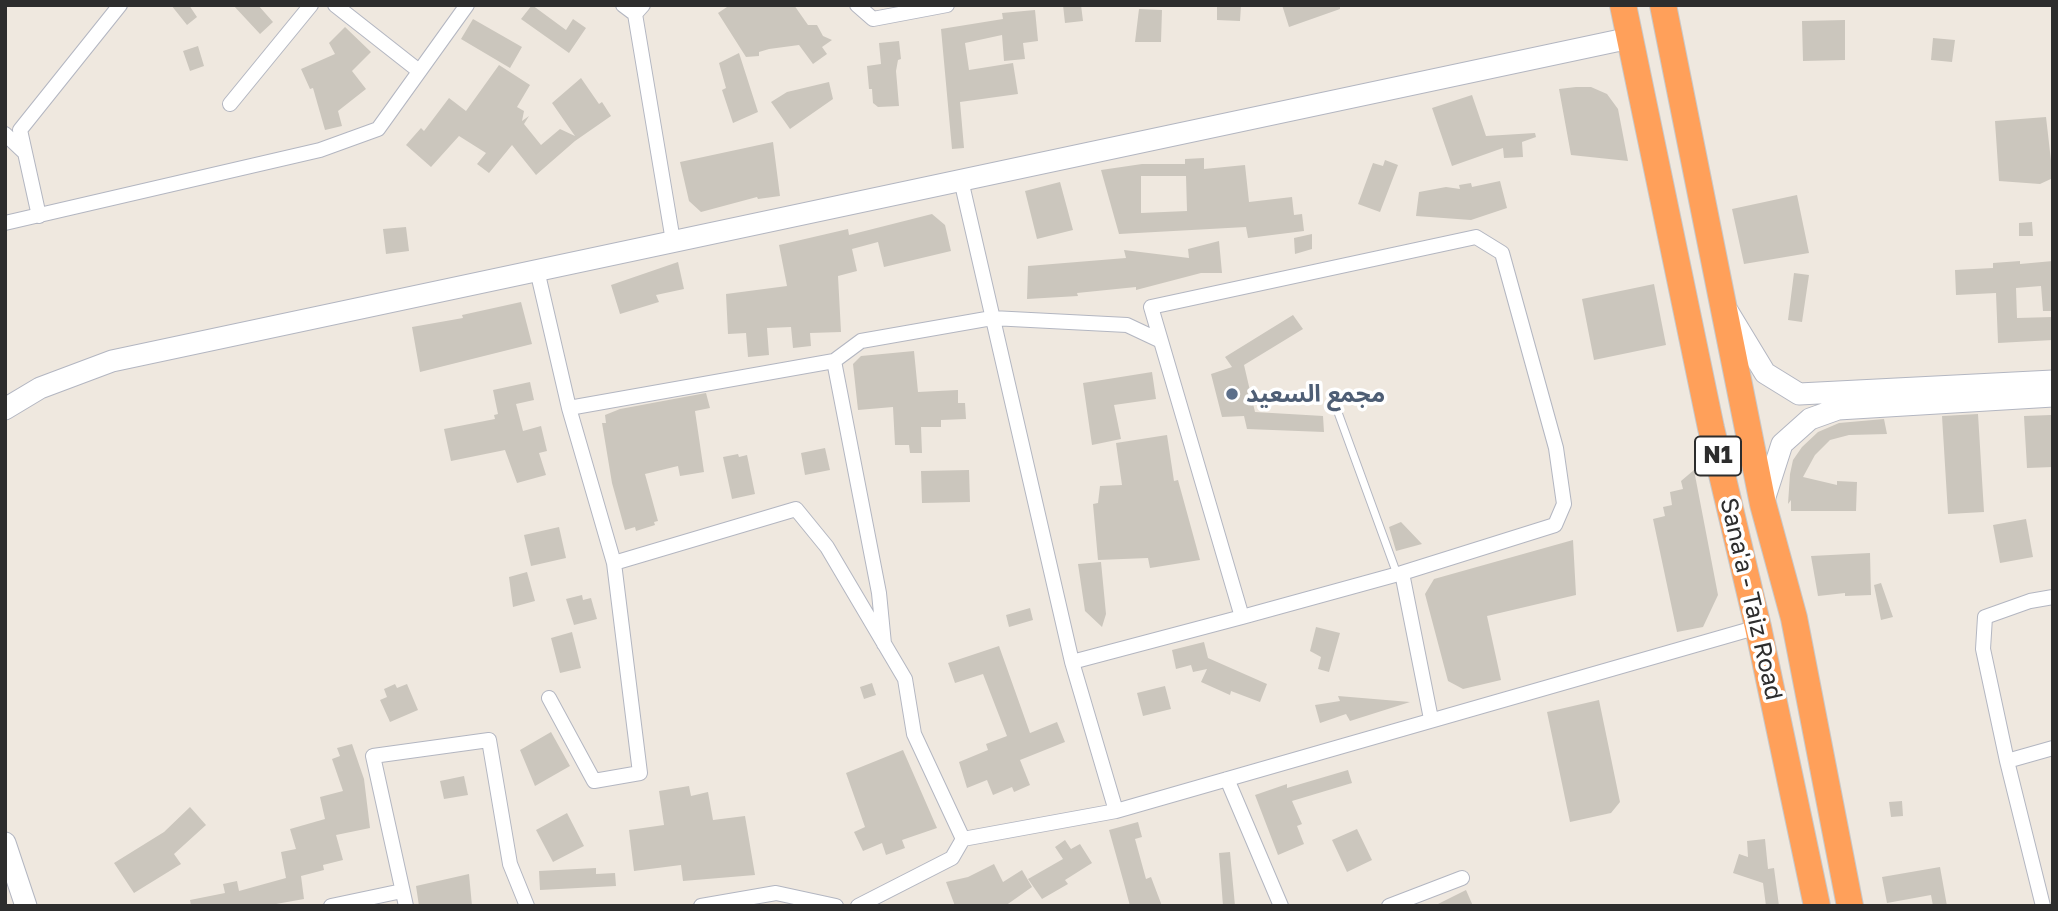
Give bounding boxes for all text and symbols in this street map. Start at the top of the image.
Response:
place label: مجمع السعيد [1246,380,1385,408]
marker: مجمع السعيد [1224,386,1240,402]
road number: N1 [1695,436,1741,476]
street label: Sana'a - Taiz Road [1714,495,1788,703]

